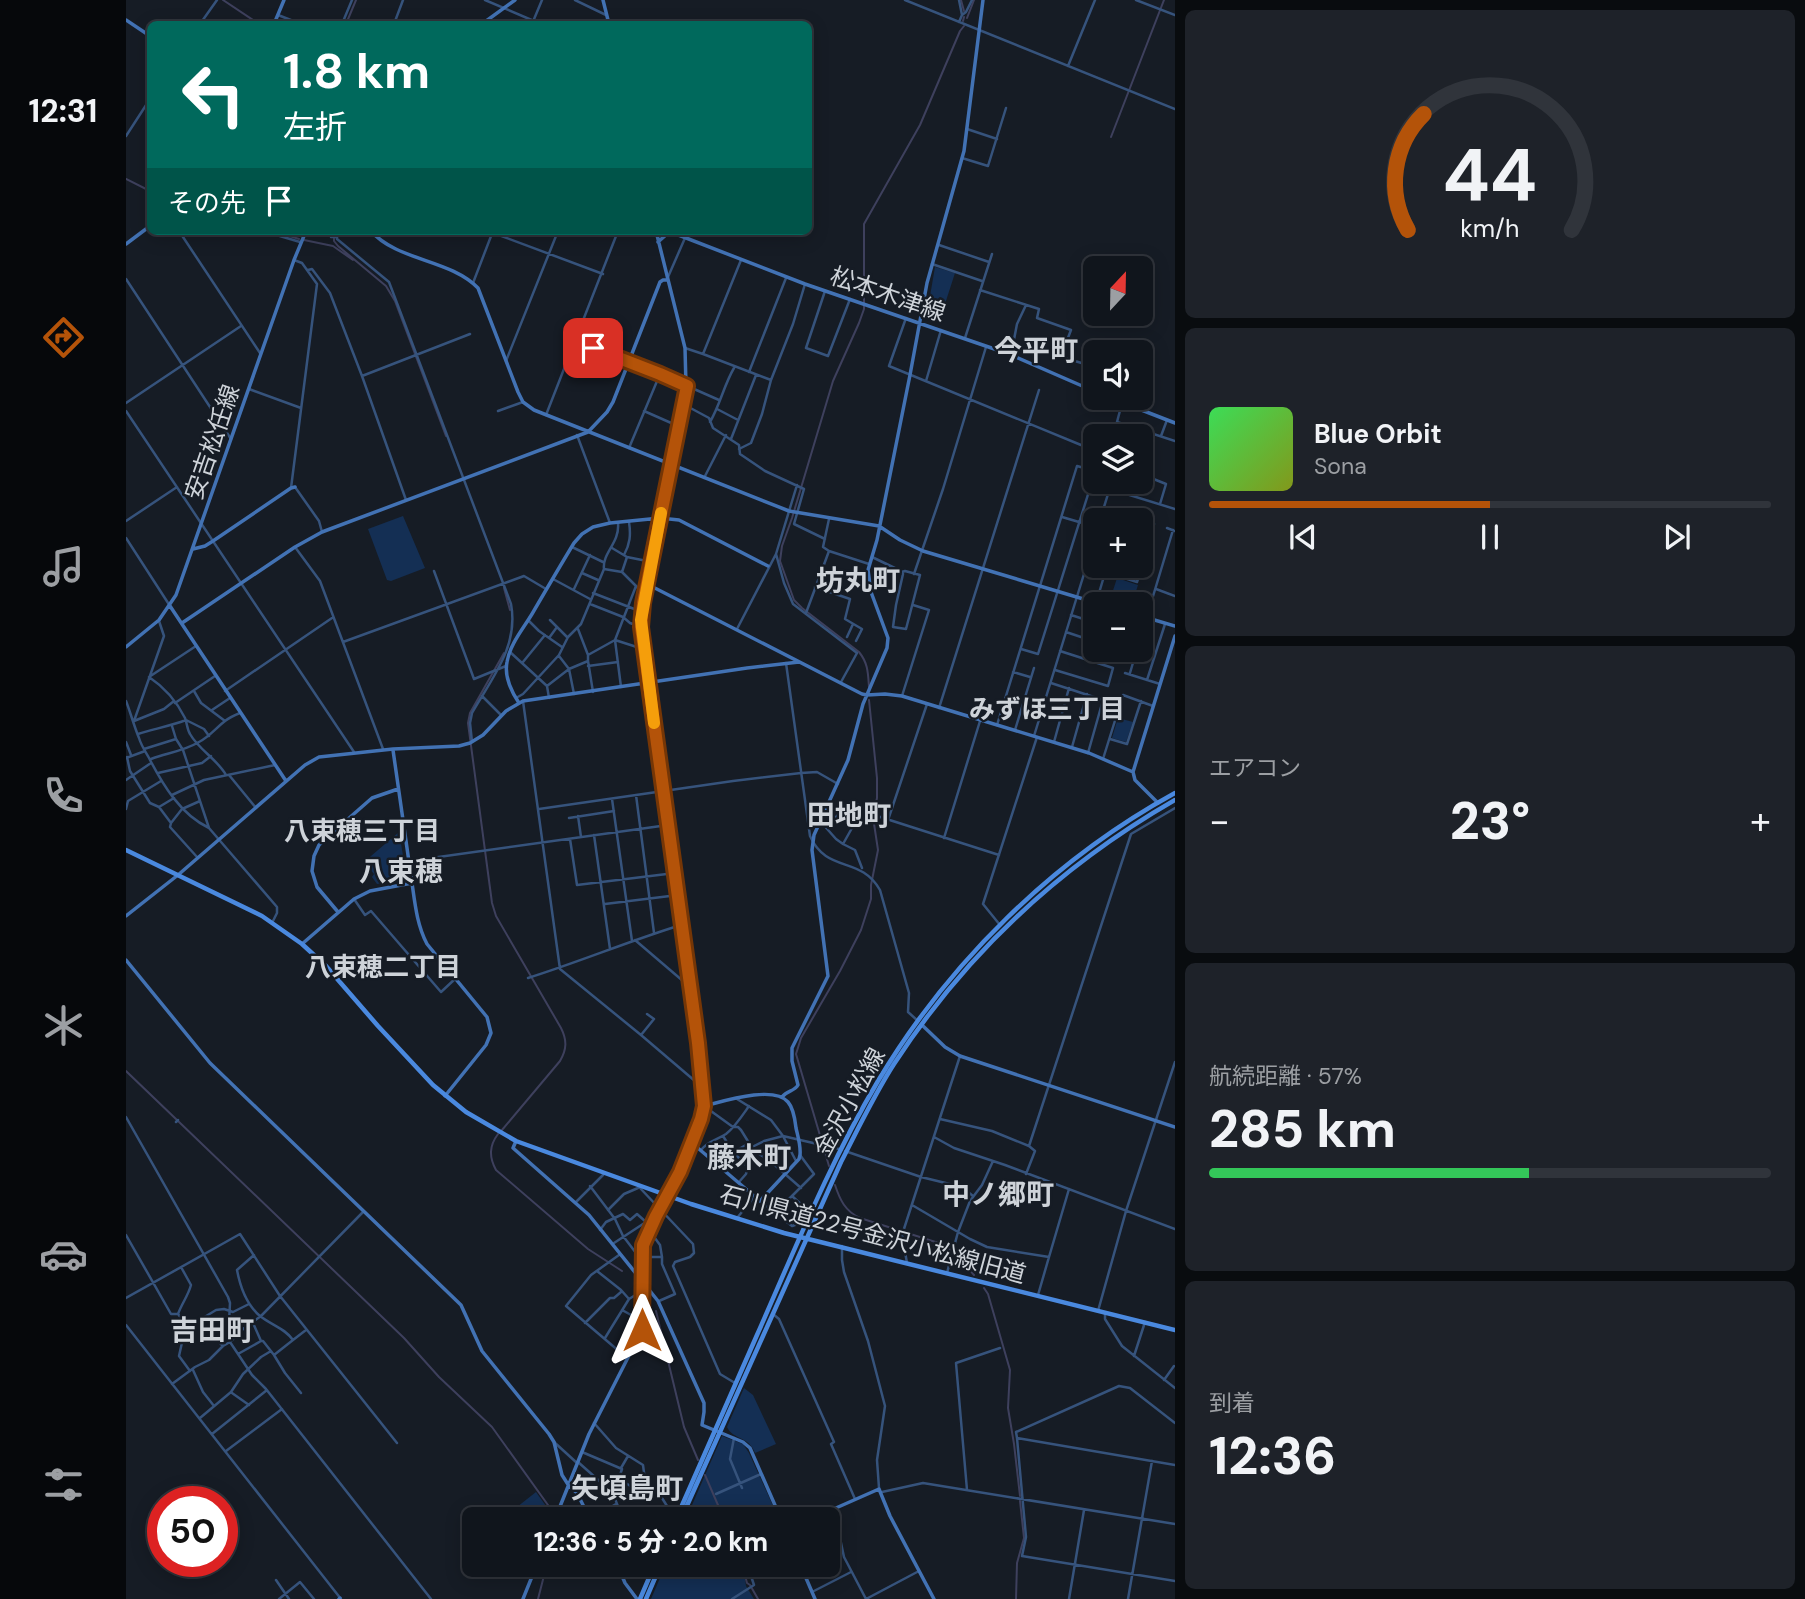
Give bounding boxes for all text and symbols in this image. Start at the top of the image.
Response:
text: 1.8 km [283,39,430,103]
icon: left [168,49,259,140]
text: 12:31 [29,90,97,132]
text: 左折 [283,106,347,148]
text: 44 [1443,128,1537,223]
icon: arrive [260,182,298,220]
text: その先 [168,186,246,220]
text: km/h [1460,212,1520,245]
north arrow [1083,256,1153,326]
map controls [1083,256,1153,662]
street label: 松本木津線 [826,260,950,328]
icon: directions [39,313,88,362]
pin [563,318,623,378]
icon: arrive [574,329,612,367]
district label: 今平町 [994,332,1078,369]
button: sound [1083,340,1153,410]
street label: 安吉松任線 [178,380,246,504]
text: Blue Orbit [1314,417,1442,451]
button: layers [1083,424,1153,494]
text: Sona [1314,451,1367,481]
button: + [1083,508,1153,578]
icon: previous [1284,518,1322,556]
icon: pause [1471,518,1509,556]
icon: next [1658,518,1696,556]
icon: music [39,542,88,591]
district label: 坊丸町 [816,562,900,599]
button: − [1083,592,1153,662]
district label: みずほ三丁目 [969,692,1125,726]
text: エアコン [1209,753,1301,783]
icon: phone [39,771,88,820]
text: 23° [1450,787,1530,855]
text: − [1209,796,1230,846]
text: + [1750,796,1771,846]
district label: 田地町 [807,797,891,834]
district label: 八束穂三丁目 [284,814,440,848]
district label: 八束穂 [359,853,443,890]
district label: 八束穂二丁目 [305,950,461,984]
icon: climate [39,1001,88,1050]
street label: 金沢小松線 [806,1042,892,1162]
text: 航続距離 · 57% [1209,1061,1362,1091]
text: 285 km [1209,1095,1396,1163]
district label: 藤木町 [707,1139,791,1176]
district label: 中ノ郷町 [942,1176,1054,1213]
street label: 石川県道22号金沢小松線旧道 [717,1178,1029,1290]
icon: car [39,1230,88,1279]
position arrow [605,1293,679,1367]
district label: 吉田町 [170,1312,254,1349]
text: 到着 [1209,1388,1255,1418]
text: 12:36 [1209,1422,1336,1490]
icon: filters [39,1460,88,1509]
district label: 矢頃島町 [571,1470,683,1507]
speed limit sign: 50 [147,1486,238,1577]
text: 12:36 · 5 分 · 2.0 km [534,1525,768,1559]

